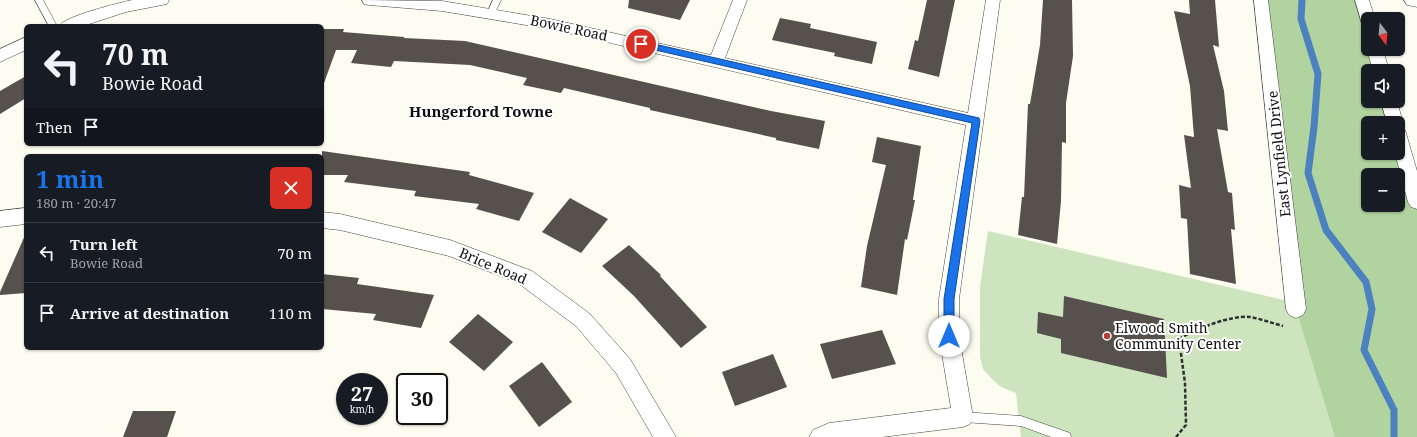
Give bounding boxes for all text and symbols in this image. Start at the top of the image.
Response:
street label: Bowie Road [529,10,610,45]
north arrow [1361,12,1405,56]
map controls [1361,12,1405,212]
pin [624,27,658,61]
icon: arrive [630,33,652,55]
text: 70 m [102,35,169,73]
icon: left [36,40,88,92]
button: sound [1361,64,1405,108]
text: Bowie Road [102,71,203,95]
street label: East Lynfield Drive [1262,90,1295,218]
district label: Hungerford Towne [409,101,553,121]
icon: arrive [80,116,102,138]
button: + [1361,116,1405,160]
text: Then [36,117,72,137]
text: 1 min [36,162,104,195]
button: close [270,167,312,209]
button: − [1361,168,1405,212]
text: 180 m · 20:47 [36,194,116,212]
text: Turn left [70,234,138,254]
icon: left [36,242,58,264]
text: 70 m [277,243,312,263]
street label: Brice Road [456,243,530,289]
text: Bowie Road [70,254,143,272]
icon: arrive [36,302,58,324]
text: Arrive at destination [70,303,229,323]
text: 110 m [269,303,312,323]
position arrow [928,315,970,357]
place label: Elwood Smith Community Center [1115,318,1242,353]
marker: Elwood Smith Community Center [1102,331,1112,341]
speed limit sign: 30 [396,373,448,425]
text: 27 [351,380,373,407]
text: km/h [350,402,374,416]

